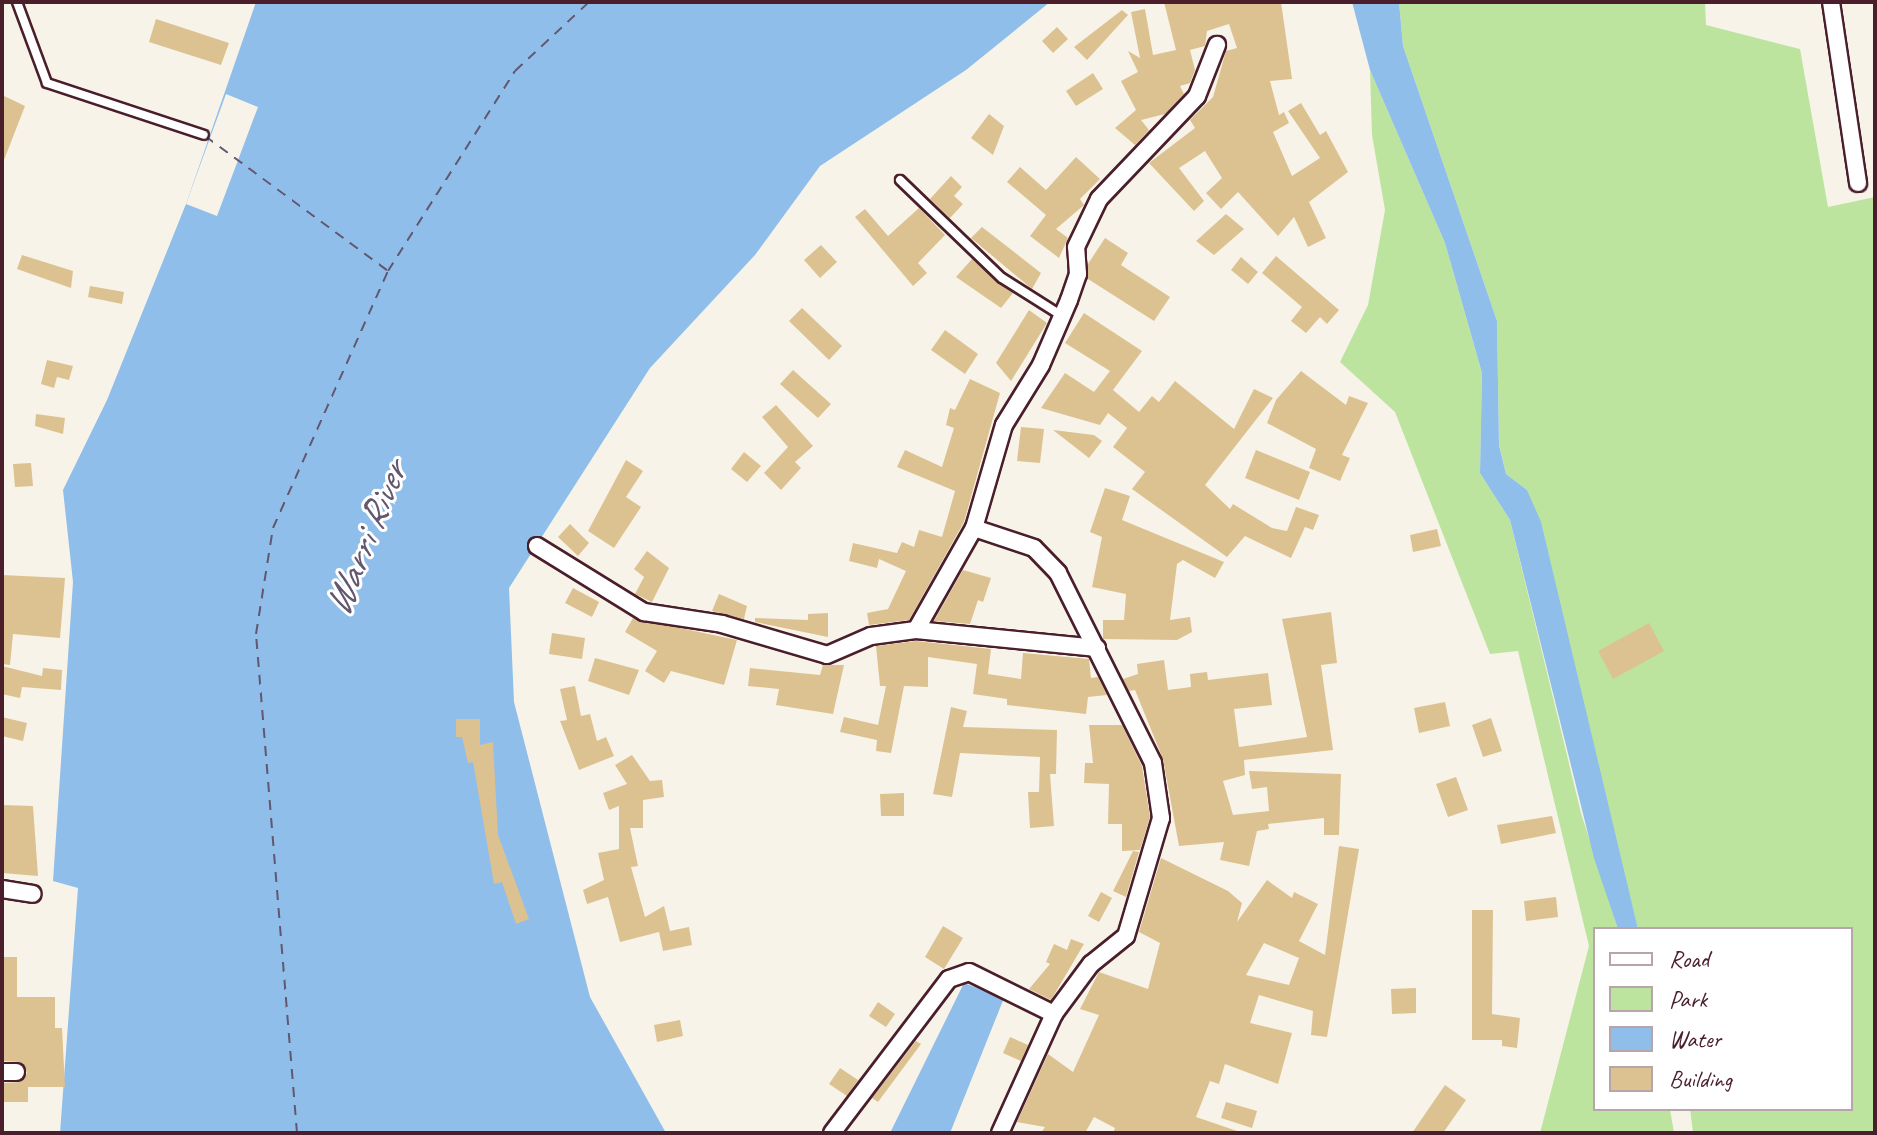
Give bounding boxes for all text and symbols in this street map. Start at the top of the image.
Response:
water label: Warri River [312,455,418,623]
legend [1593,927,1853,1111]
text: Road [1669,944,1709,974]
text: Park [1669,984,1707,1014]
text: Water [1669,1024,1721,1054]
text: Building [1669,1064,1732,1094]

